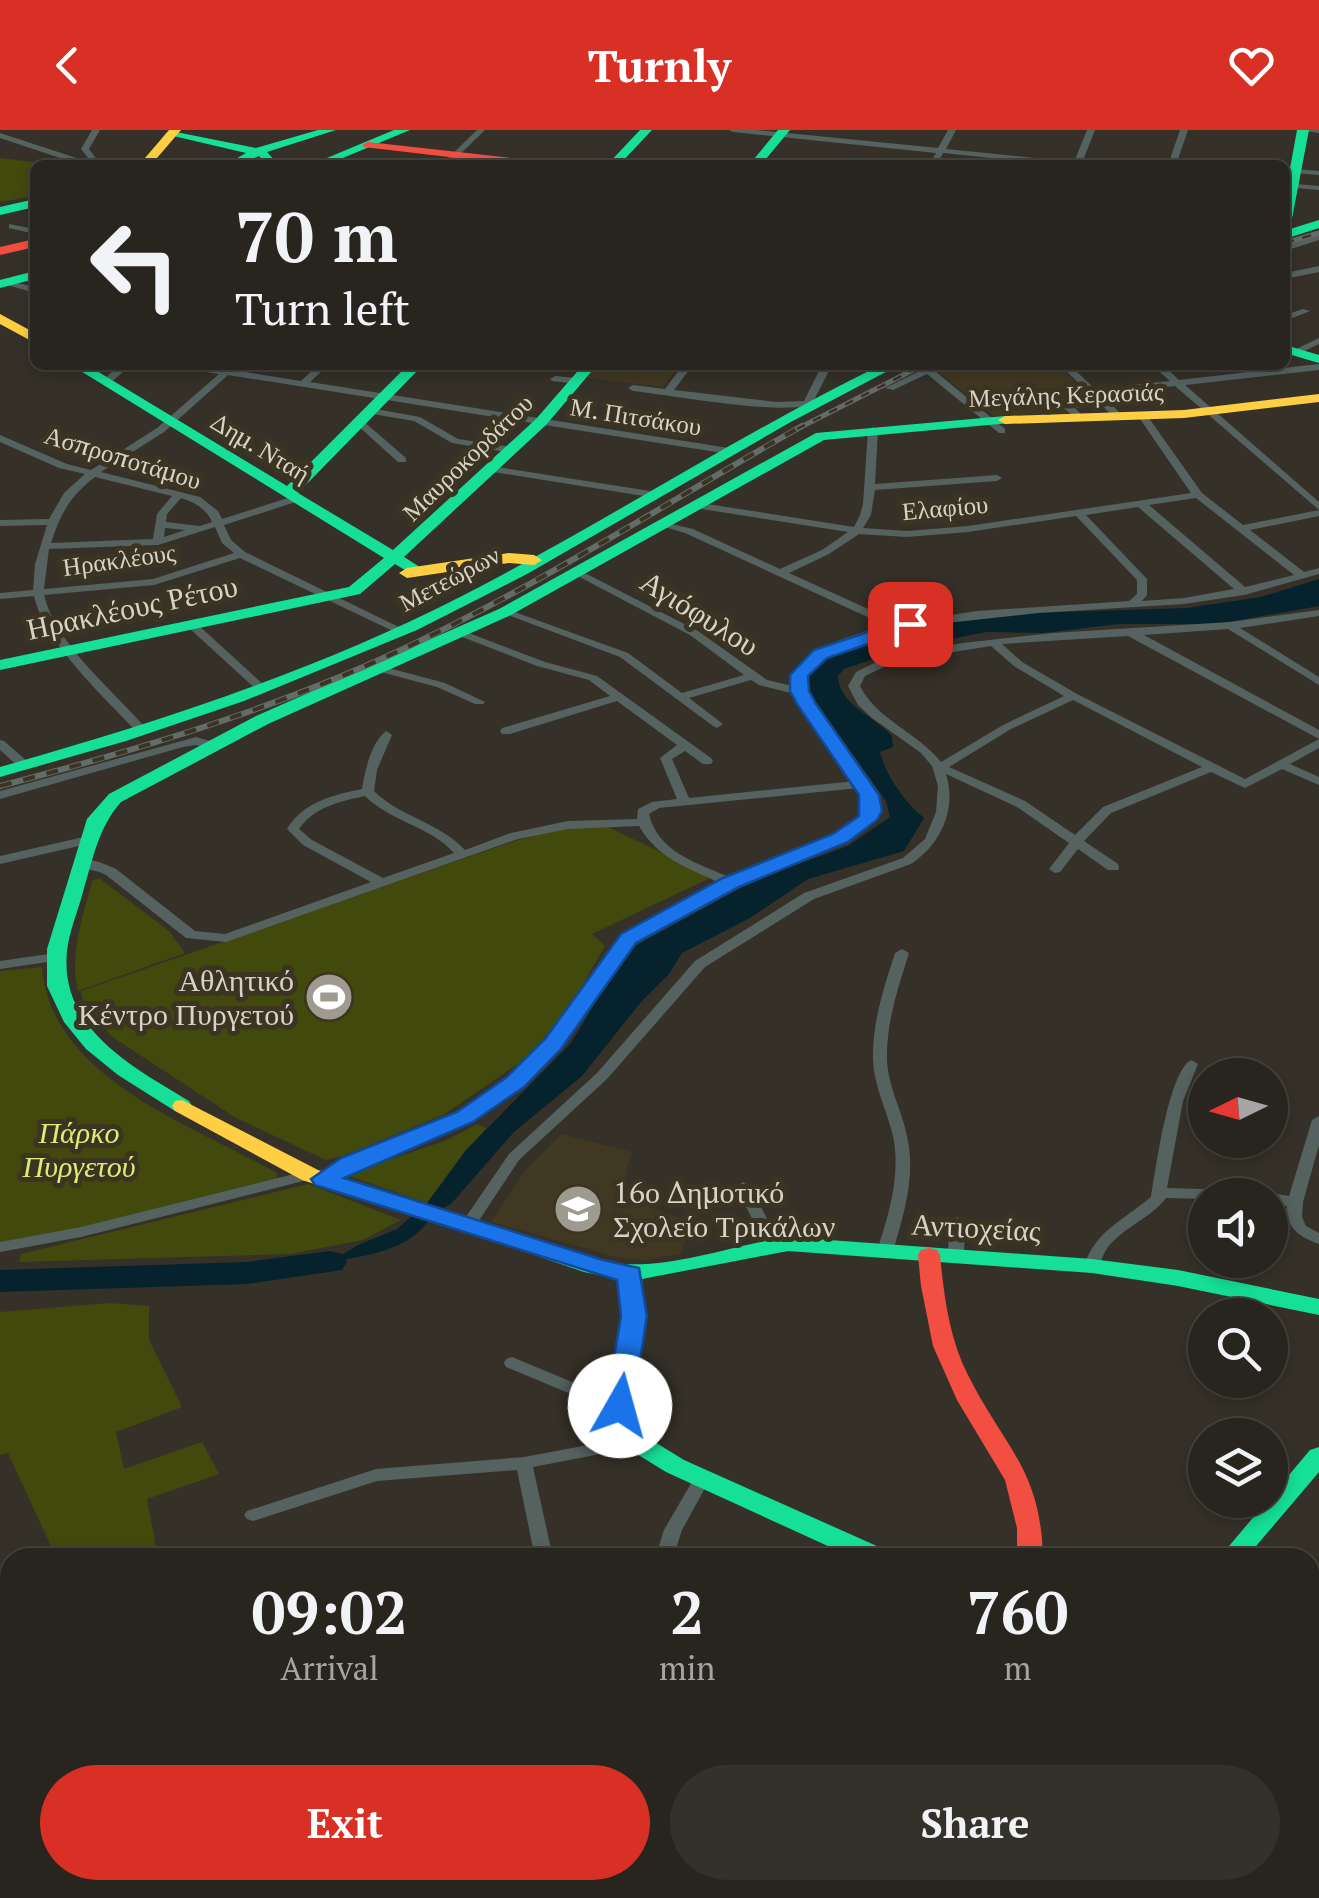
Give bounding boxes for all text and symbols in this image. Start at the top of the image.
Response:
text: Turnly [588,35,731,95]
icon: back [40,38,95,93]
icon: heart [1224,38,1279,93]
text: 70 m [235,189,398,282]
icon: left [70,200,200,330]
text: Turn left [235,278,410,338]
street label: Μεγάλης Κερασιάς [968,374,1164,414]
street label: Μαυροκορδάτου [395,386,539,528]
street label: Μ. Πιτσάκου [568,389,704,443]
street label: Δημ. Νταή [205,405,317,489]
street label: Ασπροποτάμου [41,418,205,496]
street label: Ελαφίου [900,487,990,527]
street label: Ηρακλέους [60,535,178,583]
street label: Μετεώρων [393,538,505,618]
street label: Αγιόφυλου [633,561,767,665]
street label: Ηρακλέους Ρέτου [23,565,241,649]
pin [868,582,953,667]
icon: arrive [883,597,938,652]
place label: Αθλητικό Κέντρο Πυργετού [78,960,294,1034]
sports icon: Αθλητικό Κέντρο Πυργετού [303,971,355,1023]
north arrow [1188,1058,1288,1158]
map controls [1188,1058,1288,1518]
park label: Πάρκο Πυργετού [22,1112,135,1186]
place label: 16ο Δημοτικό Σχολείο Τρικάλων [613,1172,835,1246]
button: sound [1188,1178,1288,1278]
school or university icon: 16ο Δημοτικό Σχολείο Τρικάλων [552,1183,604,1235]
street label: Αντιοχείας [910,1204,1042,1250]
button: search [1188,1298,1288,1398]
position arrow [568,1354,672,1458]
button: layers [1188,1418,1288,1518]
text: 09:02 [251,1572,408,1651]
text: 2 [670,1572,704,1651]
text: 760 [967,1572,1069,1651]
text: Arrival [281,1647,379,1689]
text: min [659,1647,715,1689]
text: m [1004,1647,1031,1689]
button: Exit [40,1765,650,1880]
button: Share [670,1765,1280,1880]

